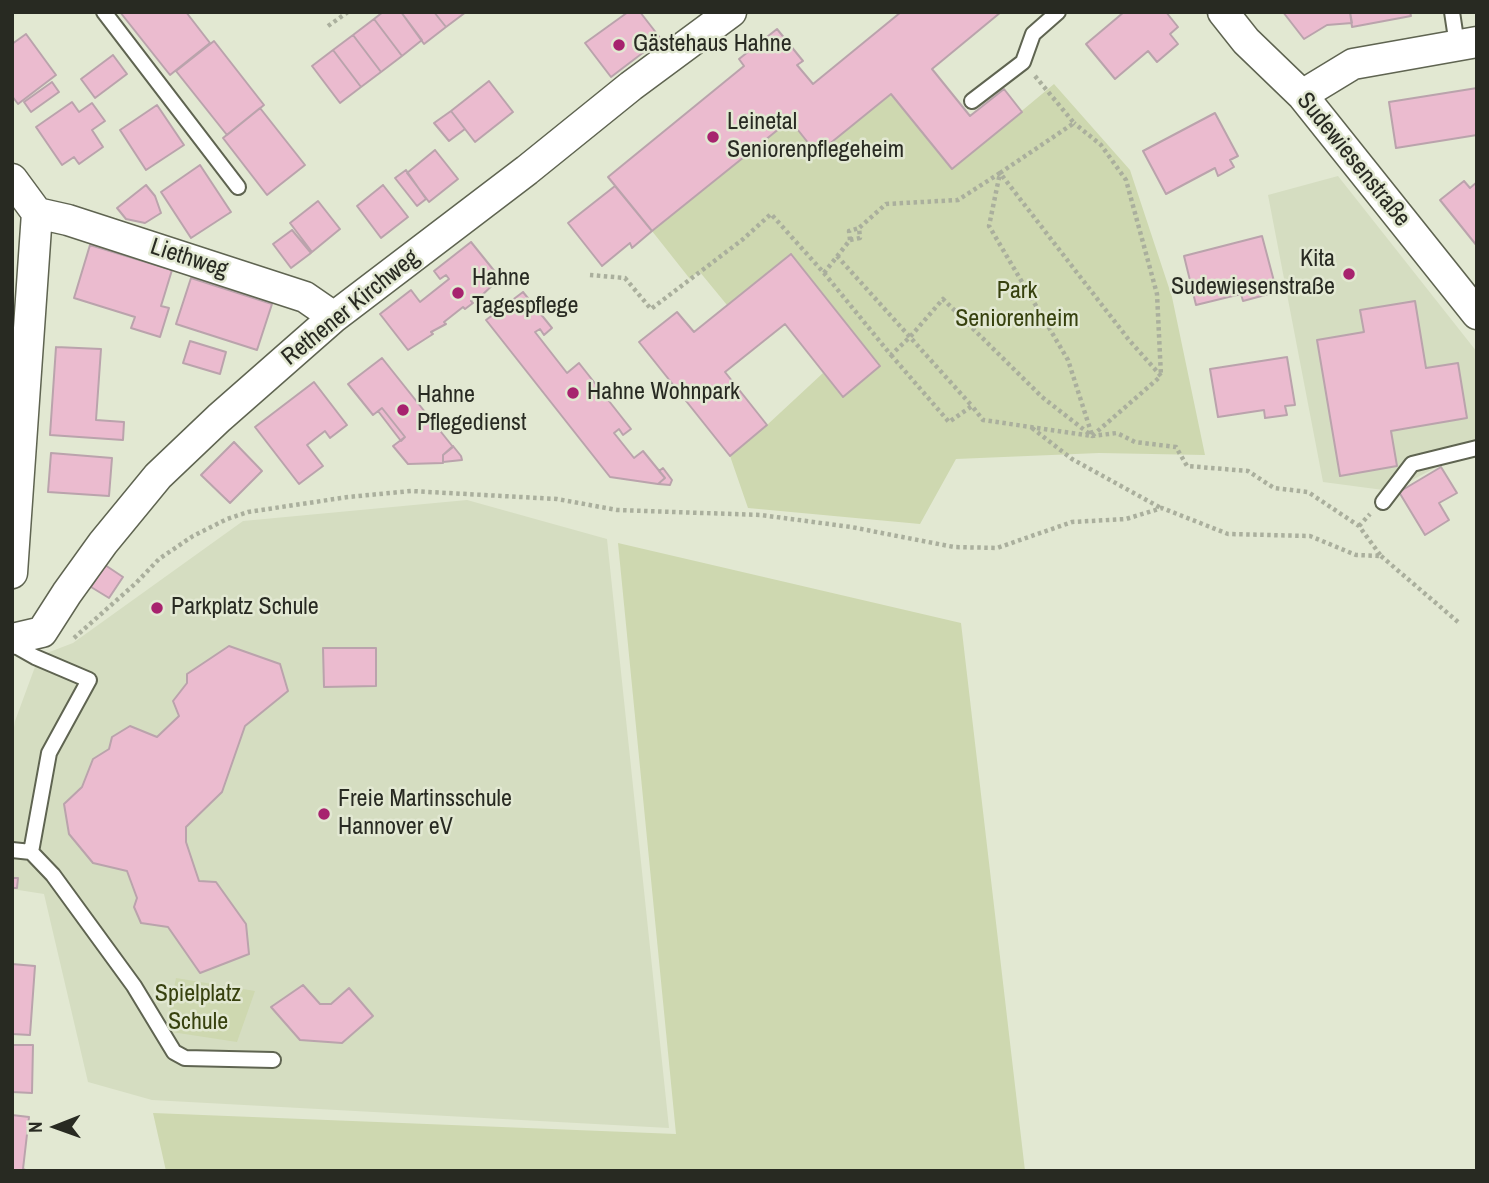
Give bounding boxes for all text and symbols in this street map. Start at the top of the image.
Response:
place label: Gästehaus Hahne [633,31,792,59]
marker: Gästehaus Hahne [611,37,627,53]
street label: Sudewiesenstraße [1290,87,1416,233]
place label: Leinetal Seniorenpflegeheim [727,109,904,165]
marker: Leinetal Seniorenpflegeheim [705,129,721,145]
street label: Liethweg [147,233,231,285]
street label: Rethener Kirchweg [276,244,426,372]
place label: Kita Sudewiesenstraße [1171,246,1335,302]
place label: Hahne Tagespflege [472,265,579,321]
marker: Kita Sudewiesenstraße [1341,266,1357,282]
park label: Park Seniorenheim [955,278,1079,334]
marker: Hahne Tagespflege [450,285,466,301]
place label: Hahne Wohnpark [587,379,740,407]
place label: Hahne Pflegedienst [417,382,526,438]
marker: Hahne Wohnpark [565,385,581,401]
marker: Hahne Pflegedienst [395,402,411,418]
place label: Parkplatz Schule [171,594,319,622]
marker: Parkplatz Schule [149,600,165,616]
place label: Freie Martinsschule Hannover eV [338,786,512,842]
marker: Freie Martinsschule Hannover eV [316,806,332,822]
park label: Spielplatz Schule [155,981,241,1037]
north arrow [21,1092,91,1162]
text: N [22,1122,48,1133]

